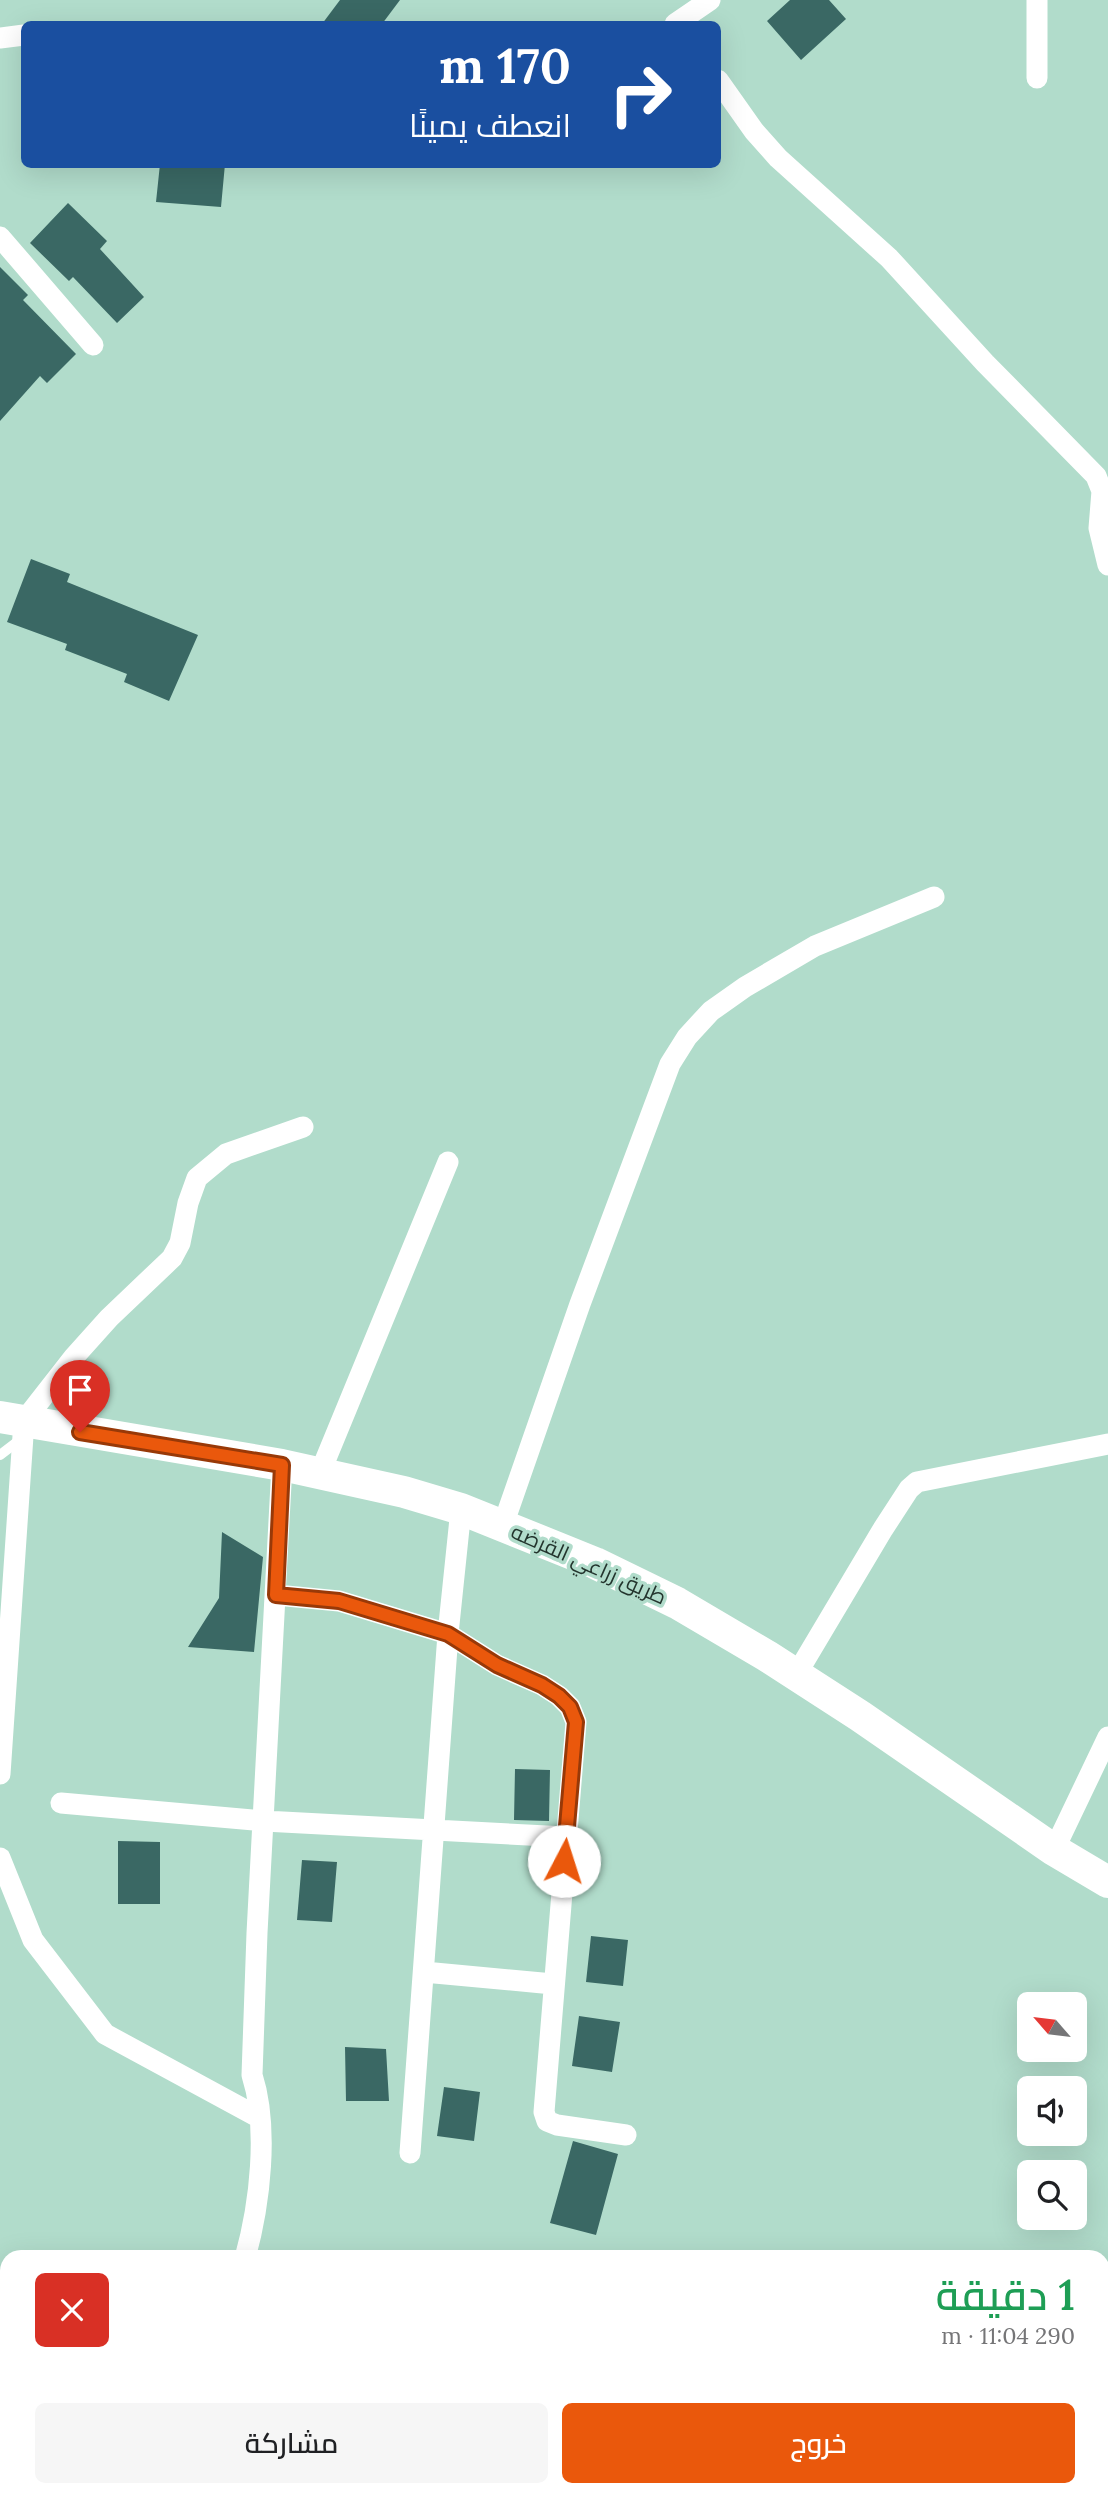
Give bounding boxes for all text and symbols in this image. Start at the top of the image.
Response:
text: 170 m [439,34,571,96]
icon: right [595,49,686,140]
text: انعطف يمينًا [409,105,571,146]
pin [50,1360,110,1432]
icon: arrive [61,1371,99,1409]
street label: طريق زراعي القرضه [506,1518,671,1613]
position arrow [527,1824,601,1898]
north arrow [1017,1992,1087,2062]
map controls [1017,1992,1087,2230]
button: sound [1017,2076,1087,2146]
button: search [1017,2160,1087,2230]
text: 1 دقيقة [936,2268,1075,2322]
button: close [35,2273,109,2347]
text: 290 m · 11:04 [941,2321,1075,2350]
button: مشاركة [35,2403,548,2483]
button: خروج [562,2403,1075,2483]

